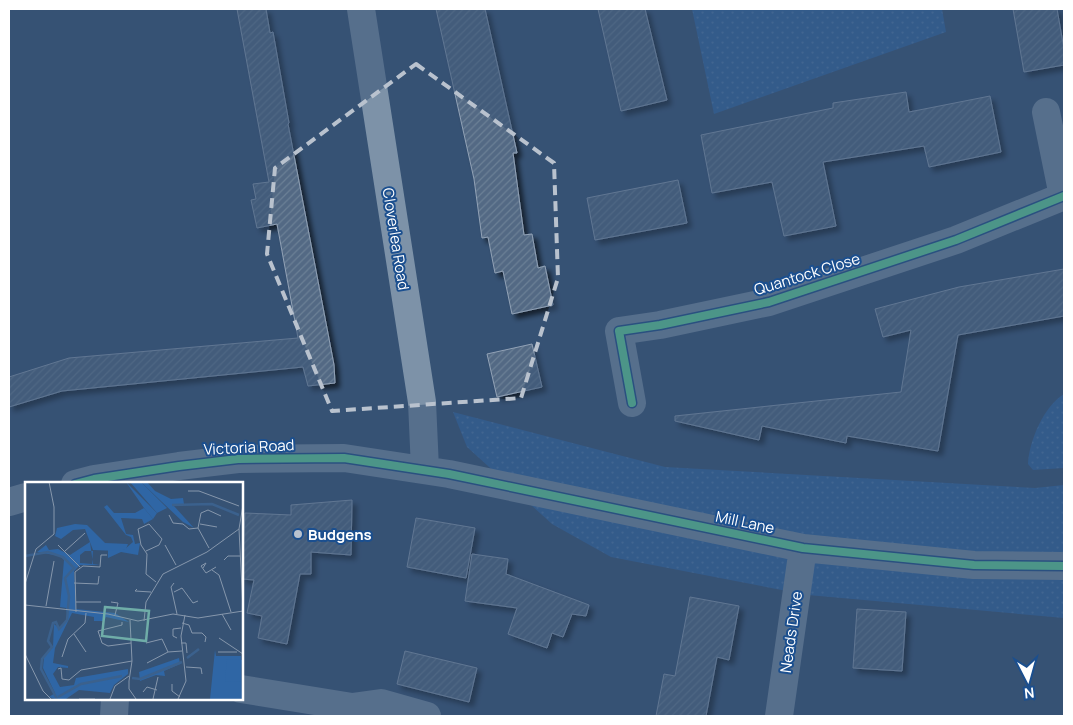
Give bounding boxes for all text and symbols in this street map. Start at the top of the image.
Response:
street label: Cloverlea Road [378,186,414,292]
street label: Quantock Close [751,248,863,300]
street label: Victoria Road [203,434,295,460]
inset map [25,482,242,700]
street label: Mill Lane [714,506,777,539]
place label: Budgens [308,524,372,545]
marker: Budgens [292,528,304,540]
street label: Neads Drive [775,590,807,674]
north arrow [1003,655,1053,705]
text: N [1023,683,1035,703]

